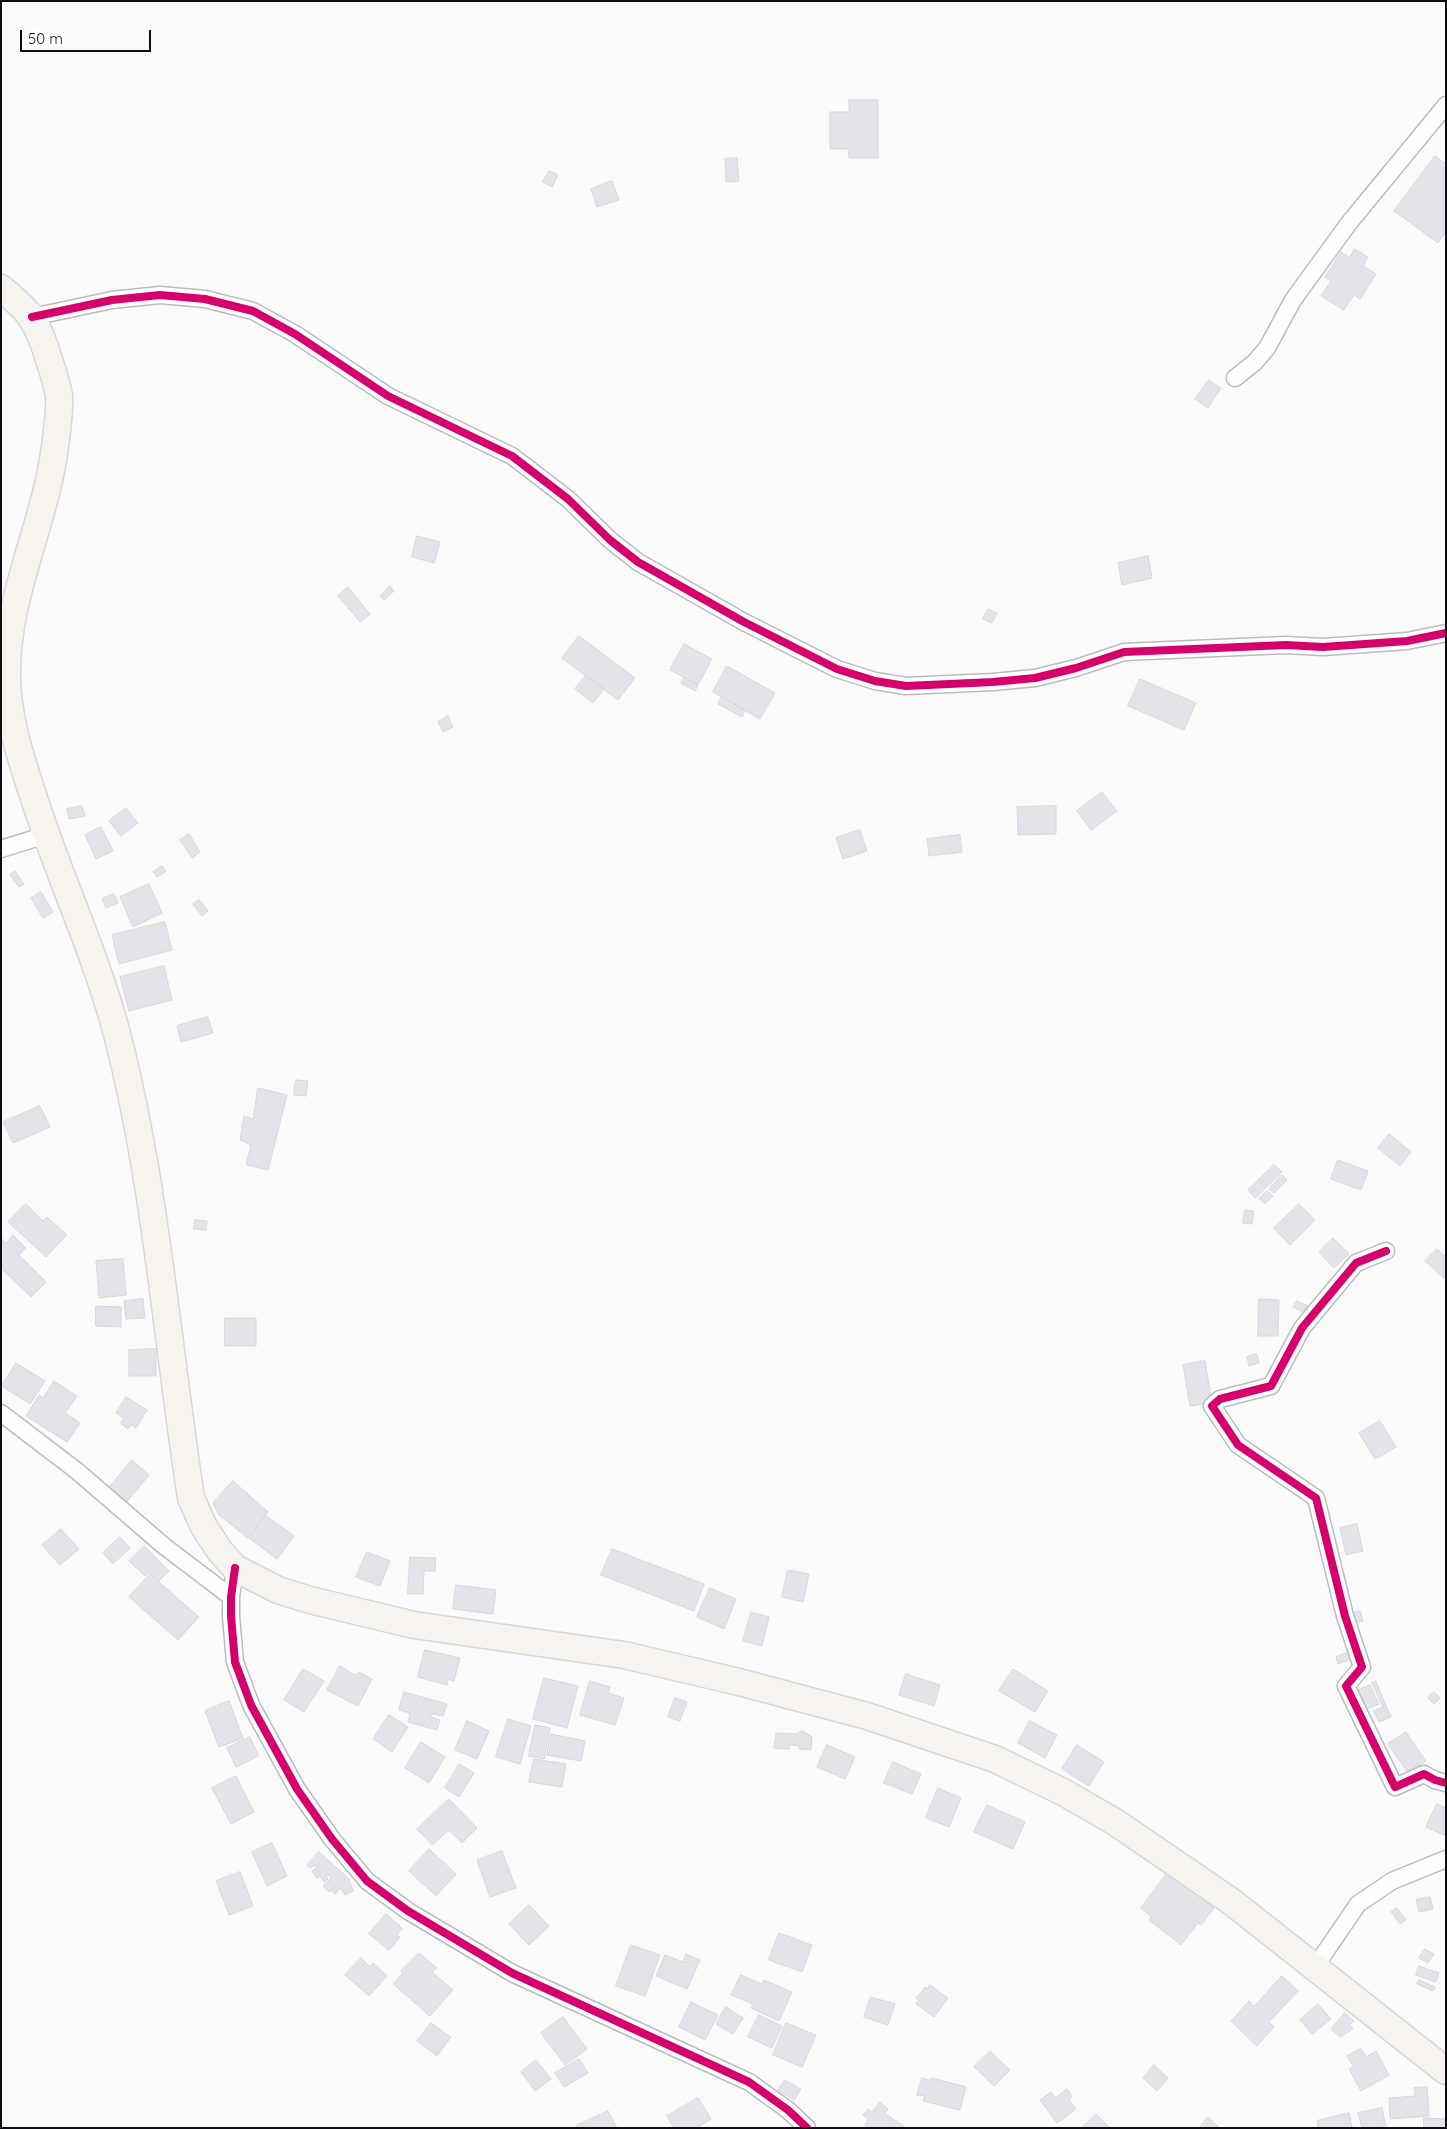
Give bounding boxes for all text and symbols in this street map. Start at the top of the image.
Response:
scale bar [22,20,154,52]
text: 50 m [28,29,63,48]

